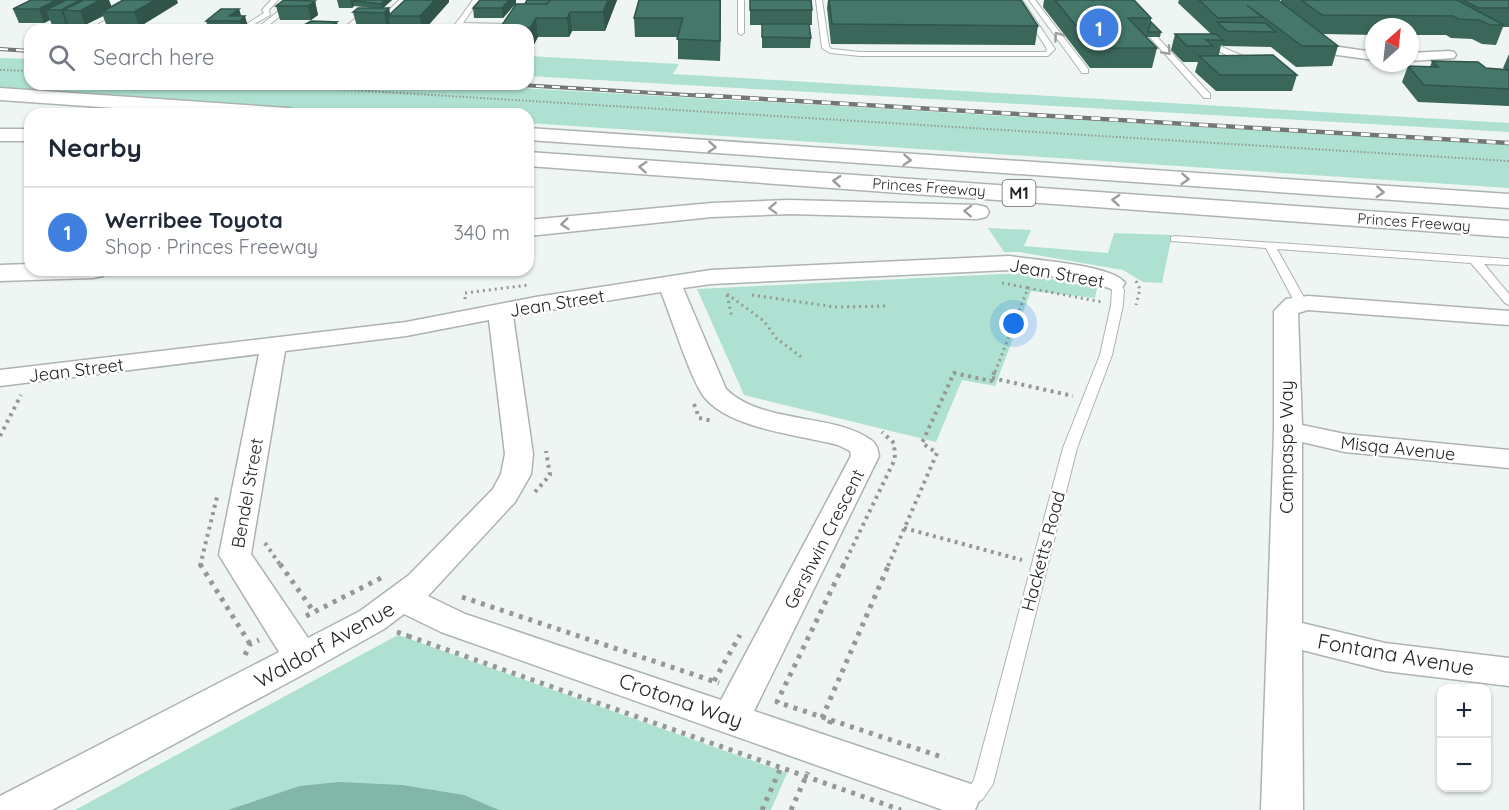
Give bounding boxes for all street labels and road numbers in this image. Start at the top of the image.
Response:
street label: Princes Freeway [872,174,986,200]
road number: M1 [1002,180,1036,206]
street label: Princes Freeway [1357,209,1471,235]
street label: Jean Street [1008,253,1106,293]
street label: Jean Street [508,284,606,322]
street label: Jean Street [27,353,125,387]
street label: Campaspe Way [1275,380,1298,514]
street label: Misqa Avenue [1339,431,1457,465]
street label: Bendel Street [226,436,268,550]
street label: Gershwin Crescent [779,465,869,613]
street label: Hacketts Road [1016,489,1070,613]
street label: Waldorf Avenue [249,595,399,693]
street label: Fontana Avenue [1316,627,1476,681]
street label: Crotona Way [616,667,746,733]

